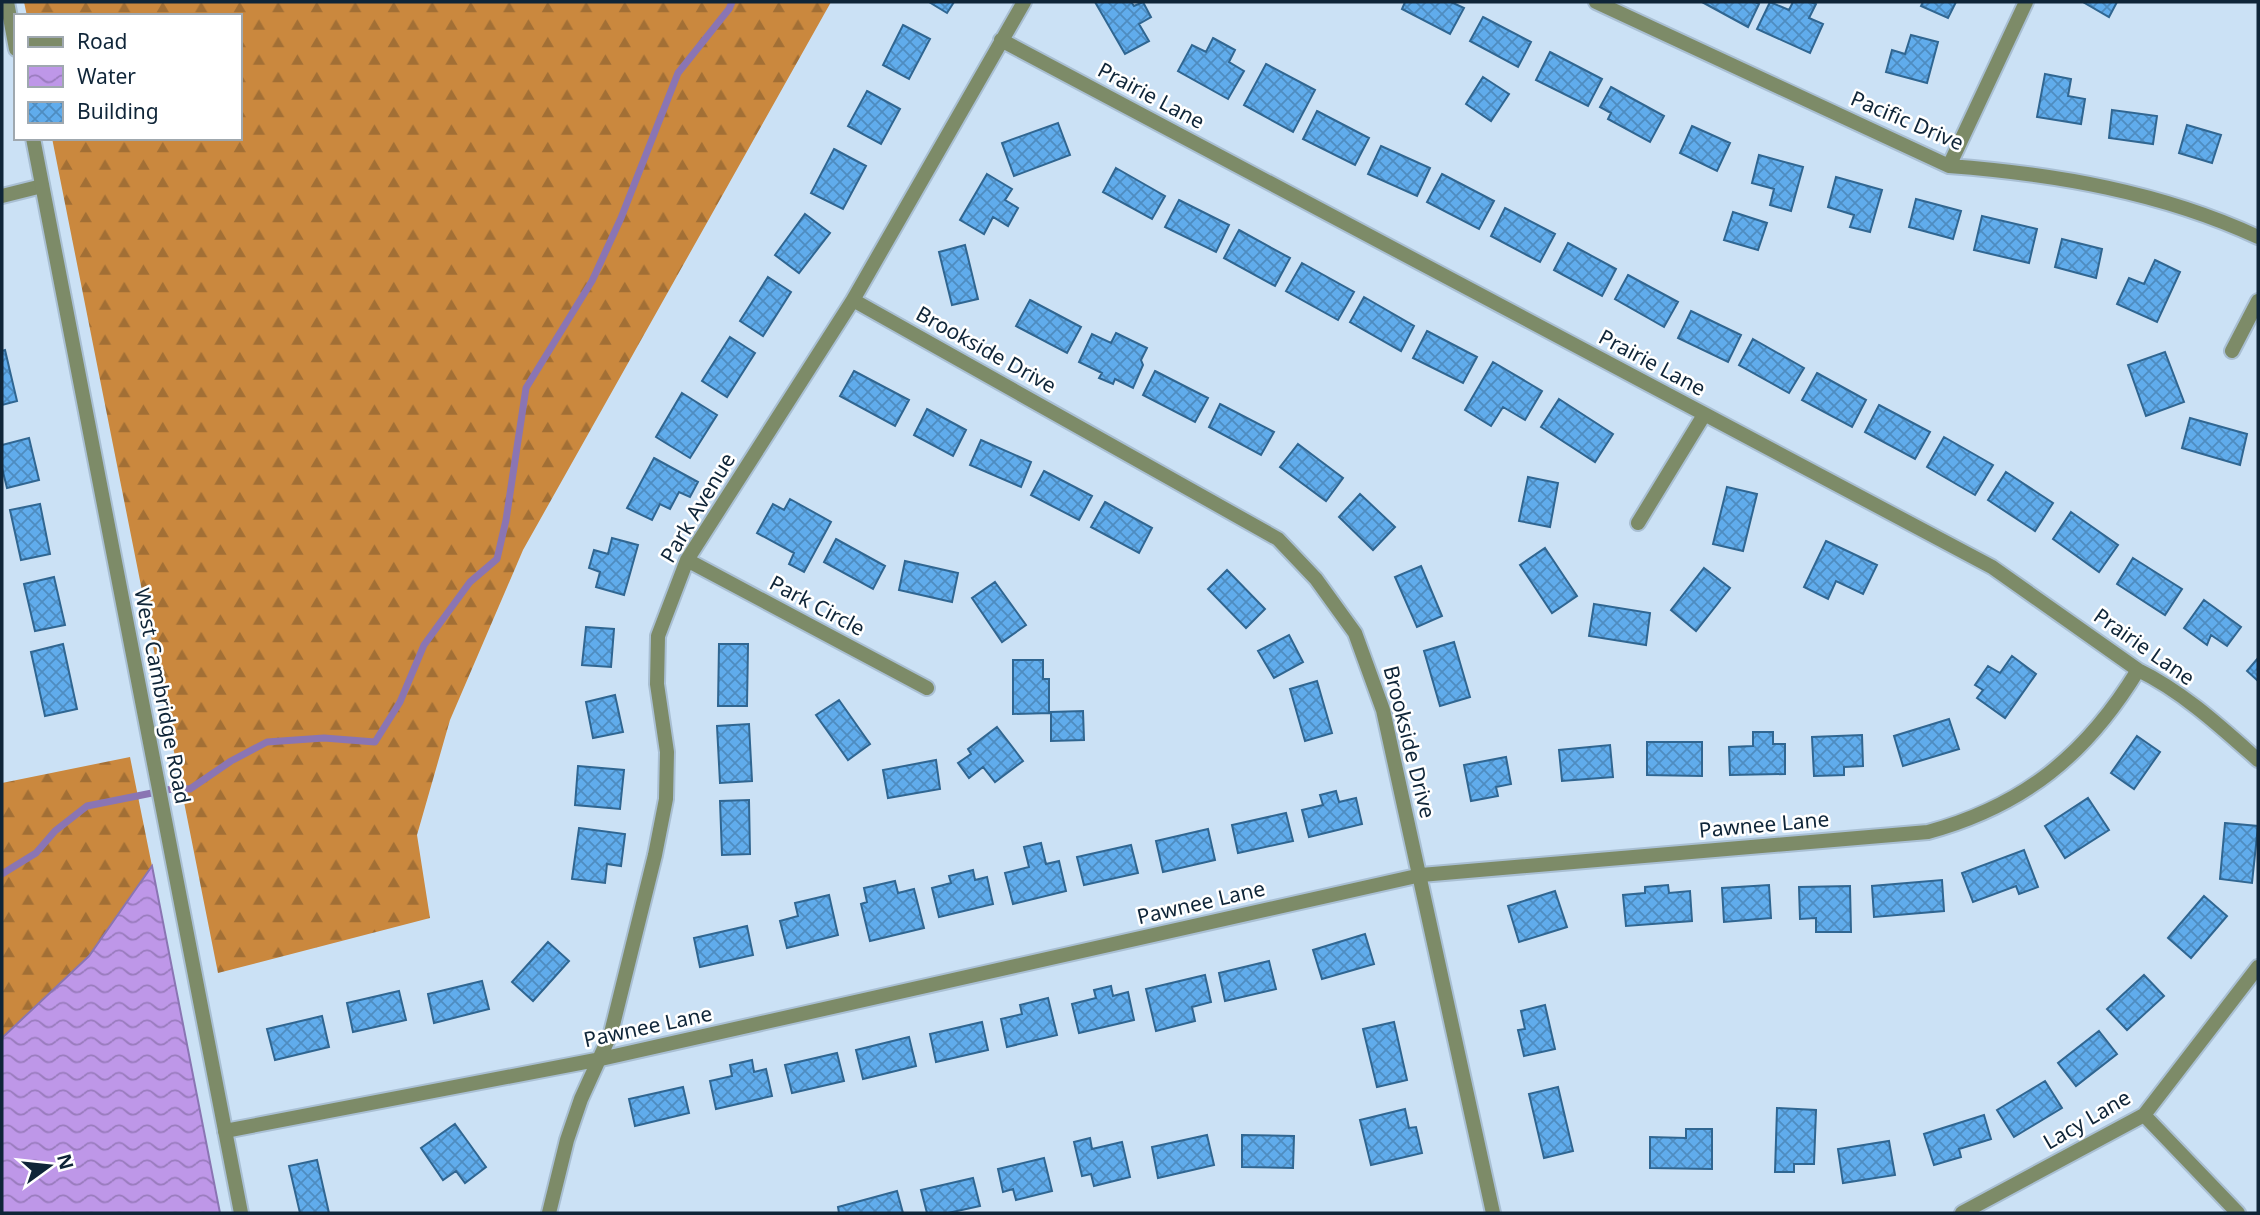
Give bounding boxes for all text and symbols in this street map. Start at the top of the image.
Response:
legend [14,14,242,140]
text: Road [77,27,127,55]
street label: Prairie Lane [1093,55,1210,135]
text: Water [77,62,136,90]
street label: Pacific Drive [1847,84,1968,156]
text: Building [77,97,159,125]
street label: Brookside Drive [911,299,1062,399]
street label: Prairie Lane [1594,322,1711,402]
street label: Park Avenue [653,447,741,568]
street label: Park Circle [765,568,870,642]
street label: West Cambridge Road [128,585,198,806]
street label: Prairie Lane [2089,601,2201,691]
street label: Brookside Drive [1377,663,1442,821]
street label: Pawnee Lane [1698,804,1830,844]
street label: Pawnee Lane [1134,874,1268,930]
street label: Pawnee Lane [581,999,715,1053]
street label: Lacy Lane [2038,1083,2135,1155]
north arrow [14,1131,84,1201]
text: N [51,1151,80,1172]

